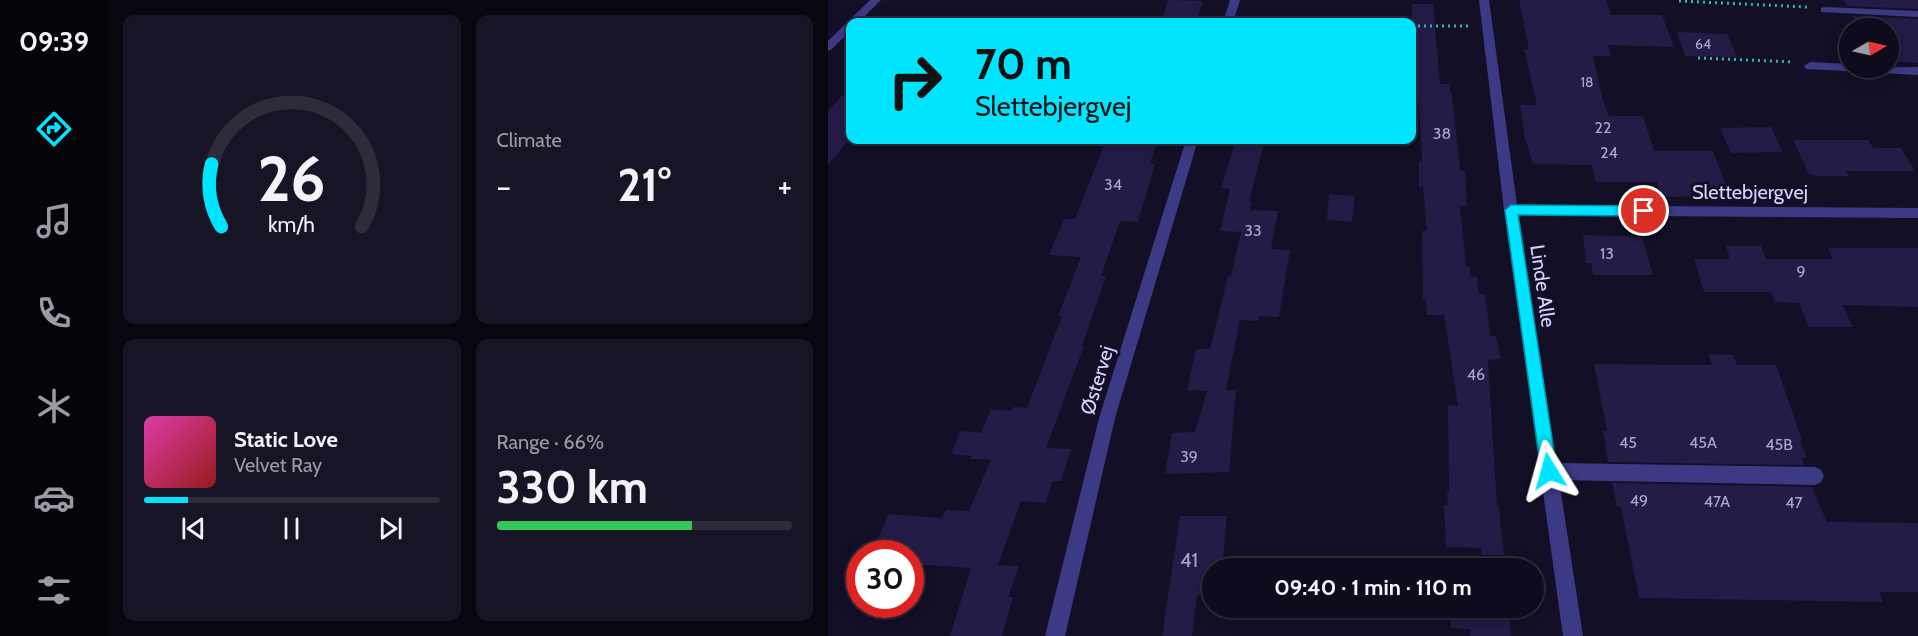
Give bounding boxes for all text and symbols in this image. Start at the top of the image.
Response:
north arrow [1839,18,1899,78]
map controls [1839,18,1899,78]
text: 09:39 [19,25,89,58]
house number: 64 [1695,35,1711,53]
text: 70 m [975,38,1072,90]
icon: right [876,42,954,120]
house number: 18 [1580,73,1594,91]
text: Slettebjergvej [975,90,1132,123]
icon: directions [33,108,75,150]
house number: 22 [1595,118,1611,137]
house number: 38 [1433,124,1451,143]
text: Climate [497,128,562,152]
text: 26 [258,141,326,217]
house number: 24 [1600,143,1618,162]
text: 21° [618,158,671,212]
text: − [497,166,511,206]
text: + [777,166,792,206]
house number: 34 [1104,175,1122,194]
street label: Slettebjergvej [1692,180,1808,204]
pin [1618,185,1669,236]
icon: arrive [1627,194,1660,227]
icon: music [33,200,75,242]
text: km/h [268,211,315,237]
house number: 33 [1244,221,1262,240]
street label: Linde Alle [1525,243,1561,329]
house number: 13 [1600,244,1614,263]
house number: 9 [1796,262,1806,281]
icon: phone [33,292,75,334]
street label: Østervej [1075,343,1119,417]
house number: 46 [1467,365,1485,384]
icon: climate [33,385,75,427]
text: Static Love [234,426,338,453]
text: Range · 66% [497,430,604,454]
house number: 45 [1619,433,1637,452]
house number: 45A [1689,433,1717,452]
house number: 45B [1765,435,1793,454]
position arrow [1517,439,1581,503]
house number: 39 [1180,447,1198,466]
text: Velvet Ray [234,453,322,477]
text: 330 km [497,460,648,514]
icon: car [33,477,75,519]
house number: 49 [1630,491,1648,510]
house number: 47A [1704,492,1730,511]
house number: 47 [1785,493,1803,512]
icon: previous [177,512,210,545]
icon: pause [275,512,308,545]
icon: next [374,512,407,545]
speed limit sign: 30 [846,540,924,618]
house number: 41 [1180,548,1198,572]
icon: filters [33,569,75,611]
text: 09:40 · 1 min · 110 m [1274,574,1472,601]

